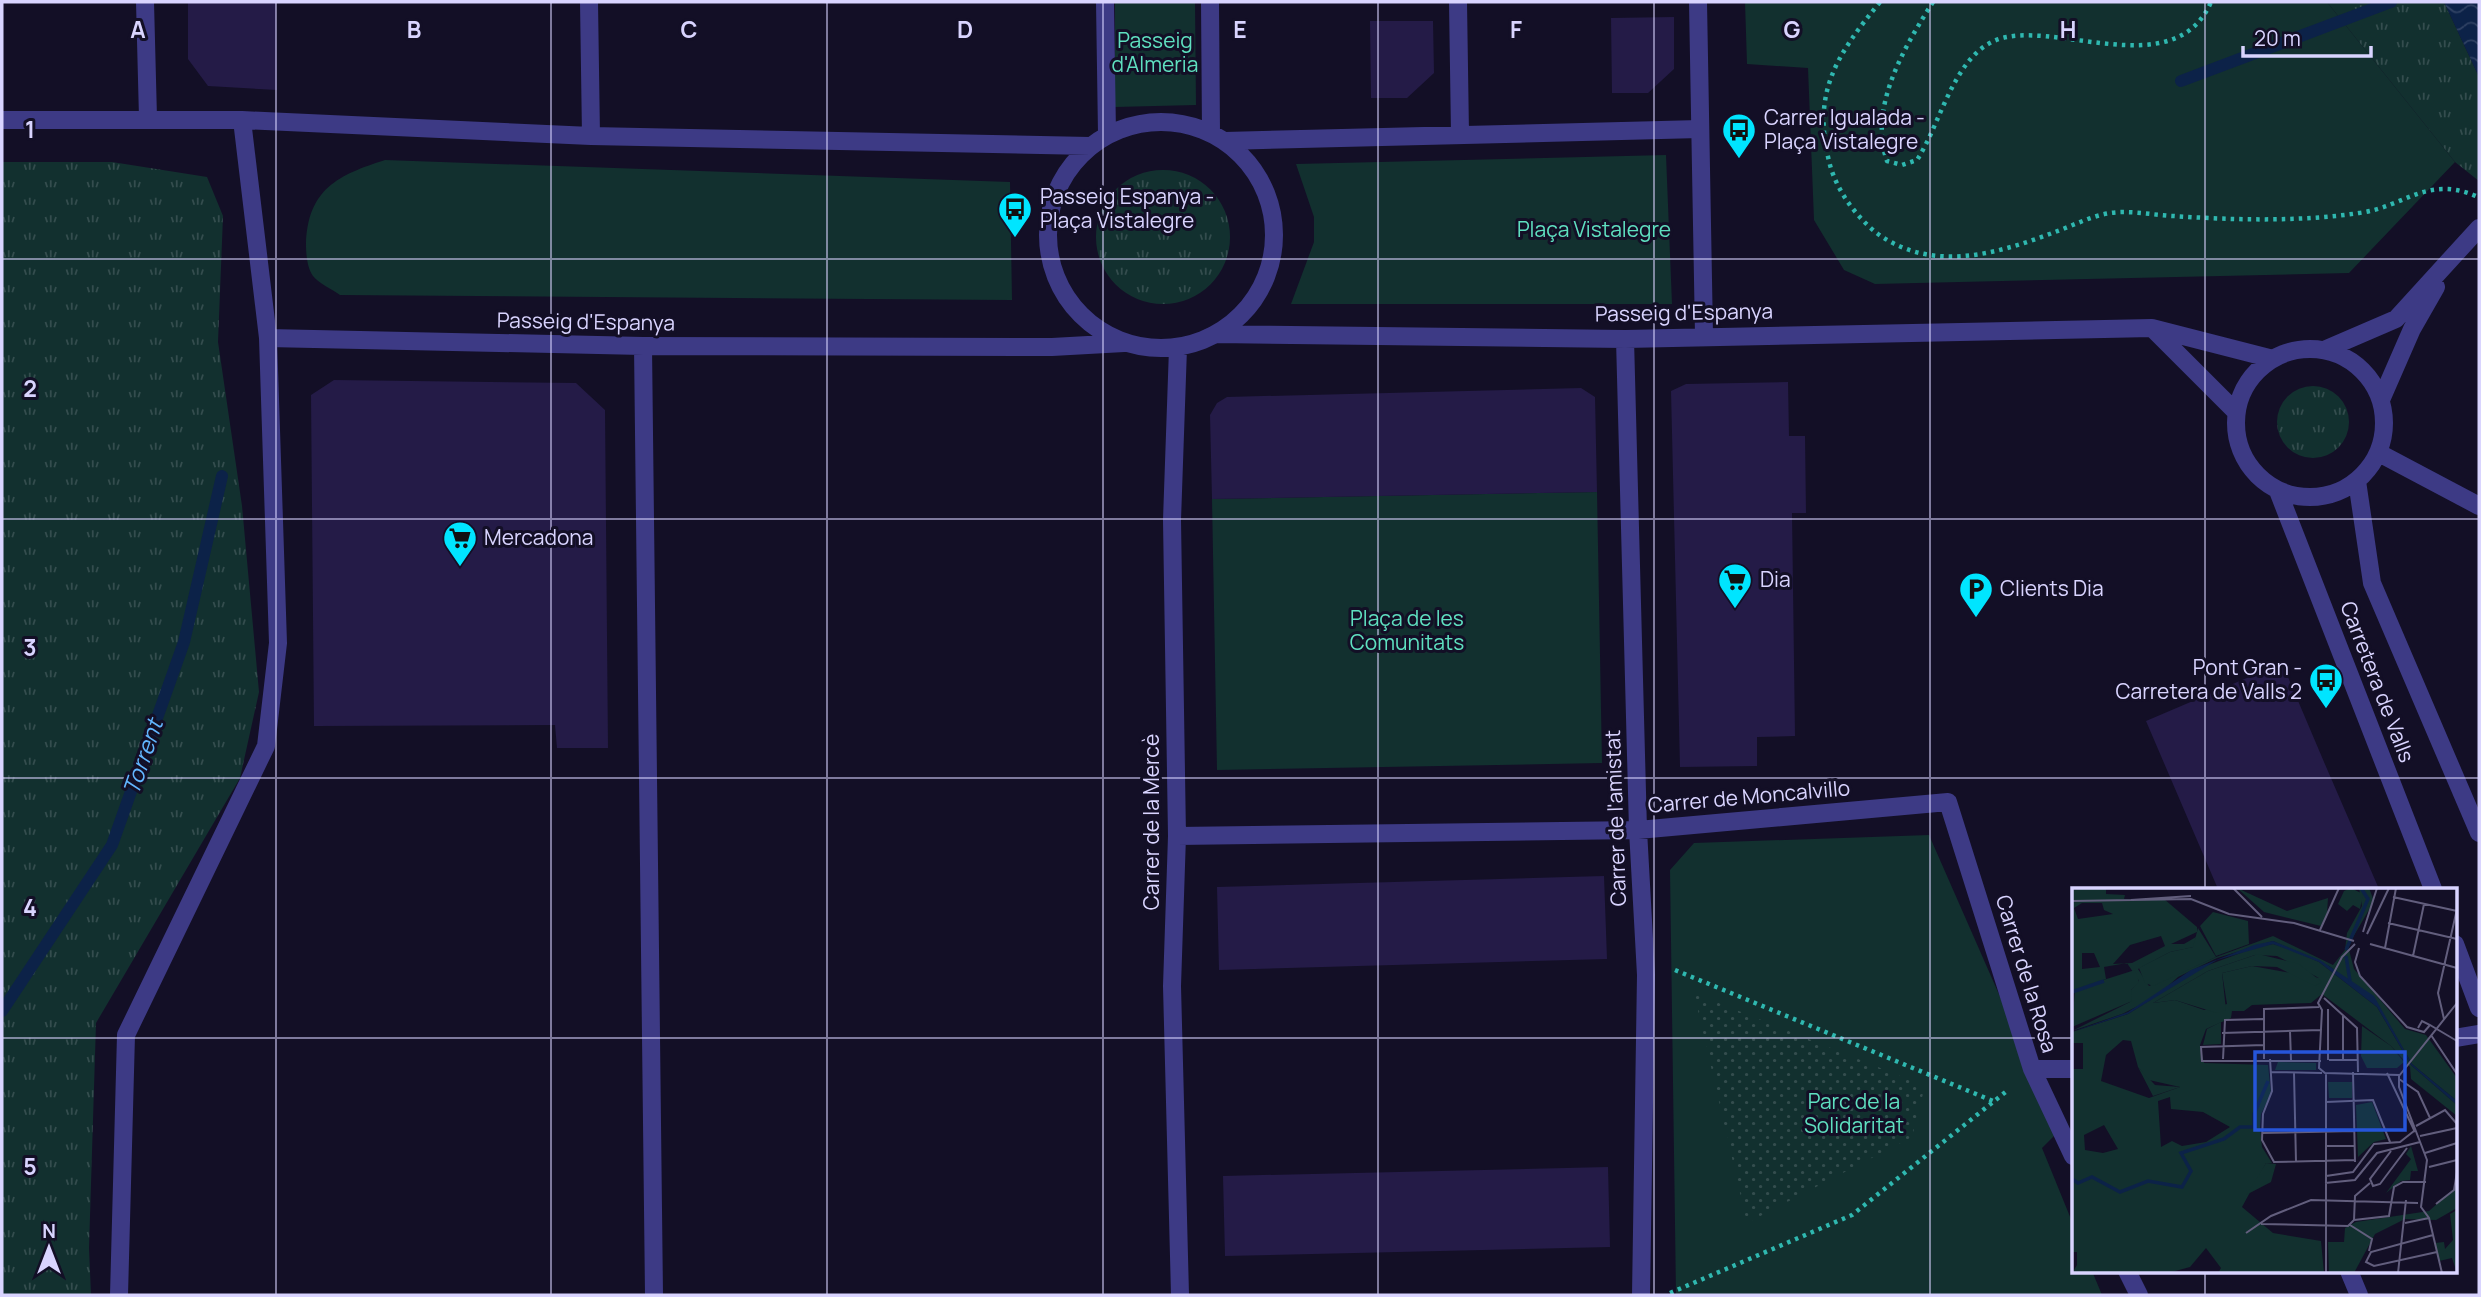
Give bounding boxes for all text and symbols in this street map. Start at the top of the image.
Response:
text: A [130,13,146,45]
text: B [407,13,421,45]
text: C [681,13,698,45]
text: D [957,13,973,45]
text: E [1233,13,1247,45]
text: F [1510,13,1522,45]
text: G [1784,13,1801,45]
text: H [2060,13,2076,45]
scale bar [2243,14,2371,58]
text: 20 m [2254,24,2301,52]
park label: Passeig d'Almeria [1112,26,1198,78]
place label: Carrer Igualada - Plaça Vistalegre [1764,103,1925,155]
bus stop icon: Carrer Igualada - Plaça Vistalegre [1720,111,1758,160]
text: 1 [25,113,35,145]
place label: Passeig Espanya - Plaça Vistalegre [1040,182,1214,234]
bus stop icon: Passeig Espanya - Plaça Vistalegre [996,190,1034,239]
park label: Plaça Vistalegre [1517,215,1671,243]
street label: Passeig d'Espanya [1595,296,1773,328]
street label: Passeig d'Espanya [497,305,675,337]
text: 2 [23,372,37,404]
supermarket icon: Mercadona [441,519,479,568]
place label: Mercadona [484,523,594,551]
supermarket icon: Dia [1716,561,1754,610]
place label: Dia [1760,565,1791,593]
parking icon: Clients Dia [1957,570,1995,619]
place label: Clients Dia [2000,574,2104,602]
street label: Carretera de Valls [2334,597,2422,766]
park label: Plaça de les Comunitats [1350,604,1464,656]
text: 3 [23,631,37,663]
place label: Pont Gran - Carretera de Valls 2 [2116,653,2302,705]
bus stop icon: Pont Gran - Carretera de Valls 2 [2307,661,2345,710]
water label: Torrent [114,712,171,799]
street label: Carrer de l'amistat [1598,729,1632,907]
street label: Carrer de la Mercè [1137,734,1165,910]
street label: Carrer de Moncalvillo [1647,773,1851,819]
inset map [2072,888,2456,1272]
text: 4 [23,891,37,923]
street label: Carrer de la Rosa [1990,891,2064,1056]
park label: Parc de la Solidaritat [1804,1087,1904,1139]
text: 5 [23,1150,37,1182]
north arrow [14,1213,84,1283]
text: N [42,1218,56,1244]

